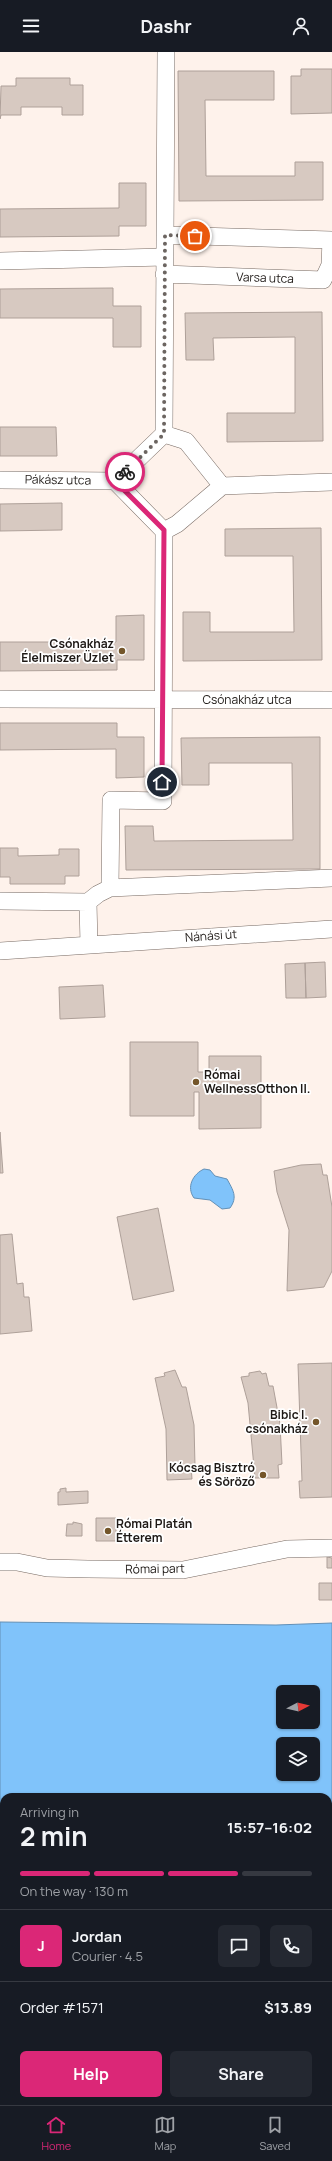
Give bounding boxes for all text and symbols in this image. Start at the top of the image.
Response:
text: Dashr [140,14,192,38]
icon: menu [20,15,42,37]
icon: person [290,15,312,37]
pin [178,219,212,253]
icon: bag [184,225,206,247]
street label: Varsa utca [236,268,294,287]
courier [105,452,145,492]
icon: bike [114,461,136,483]
street label: Pákász utca [25,470,91,489]
place label: Csónakház Élelmiszer Üzlet [21,635,114,666]
marker: Csónakház Élelmiszer Üzlet [117,646,127,656]
street label: Csónakház utca [202,691,292,708]
pin [145,765,179,799]
icon: home [151,771,173,793]
street label: Nánási út [184,925,238,946]
place label: Római WellnessOtthon II. [204,1066,310,1097]
marker: Római WellnessOtthon II. [191,1077,201,1087]
place label: Bibic I. csónakház [245,1406,308,1437]
marker: Bibic I. csónakház [311,1417,321,1427]
place label: Kócsag Bisztró és Söröző [169,1459,255,1490]
marker: Kócsag Bisztró és Söröző [258,1470,268,1480]
place label: Római Platán Étterem [116,1515,192,1546]
marker: Római Platán Étterem [103,1526,113,1536]
street label: Római part [125,1559,185,1578]
north arrow [276,1685,320,1729]
map controls [276,1685,320,1781]
button: layers [276,1737,320,1781]
text: Arriving in [20,1803,79,1821]
text: 15:57–16:02 [227,1817,312,1838]
text: 2 min [20,1818,88,1854]
text: On the way · 130 m [20,1882,128,1900]
button: chat [218,1925,260,1967]
button: phone [270,1925,312,1967]
text: Jordan [72,1926,122,1947]
text: J [37,1935,45,1956]
text: Courier · 4.5 [72,1947,143,1965]
text: Order #1571 [20,1997,104,2018]
text: $13.89 [264,1997,312,2018]
button: Help [20,2051,162,2097]
button: Share [170,2051,312,2097]
tab: Home [42,2114,71,2153]
tab: Map [154,2114,176,2153]
tab: Saved [259,2114,290,2153]

